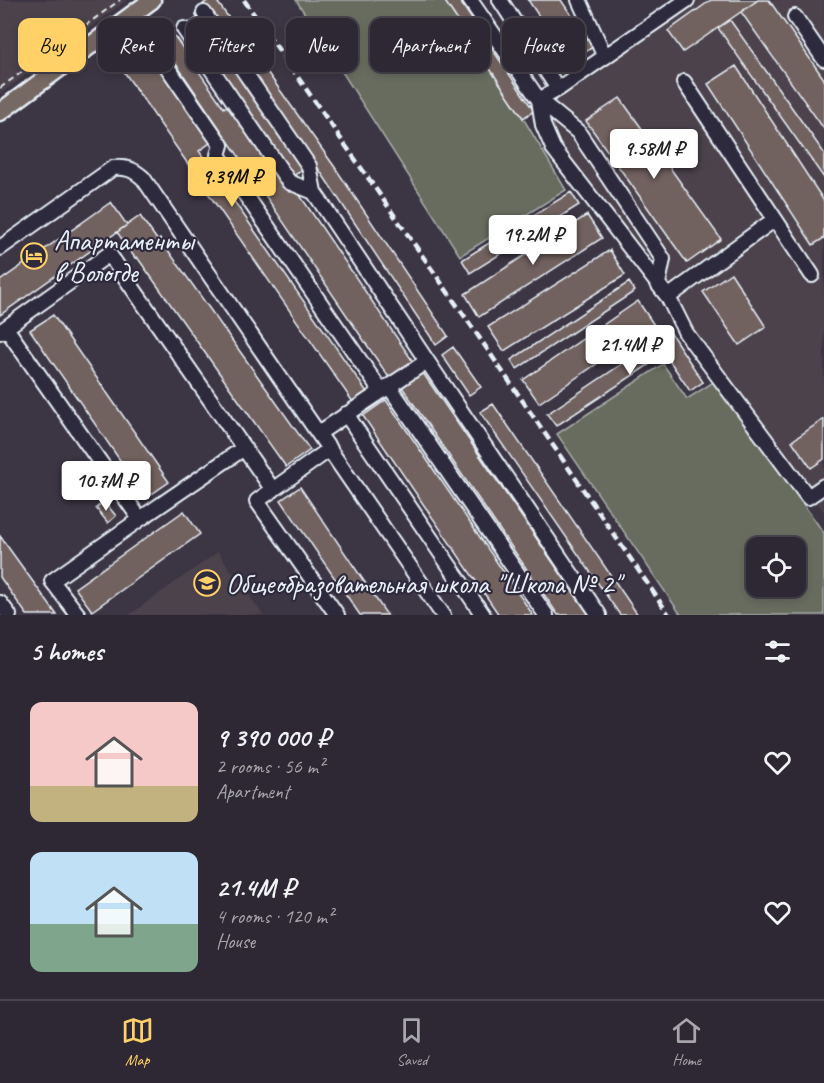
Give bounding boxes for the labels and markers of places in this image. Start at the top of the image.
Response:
pin: 9.58M ₽ [599,129,709,180]
pin: 9.39M ₽ [177,157,287,208]
pin: 19.2M ₽ [478,215,588,266]
place label: Апартаменты в Вологде [54,223,196,290]
hotel icon: Апартаменты в Вологде [19,241,49,271]
pin: 21.4M ₽ [575,325,685,376]
pin: 10.7M ₽ [51,461,161,512]
place label: Общеобразовательная школа "Школа № 2" [226,566,625,601]
school or university icon: Общеобразовательная школа "Школа № 2" [192,568,222,598]

